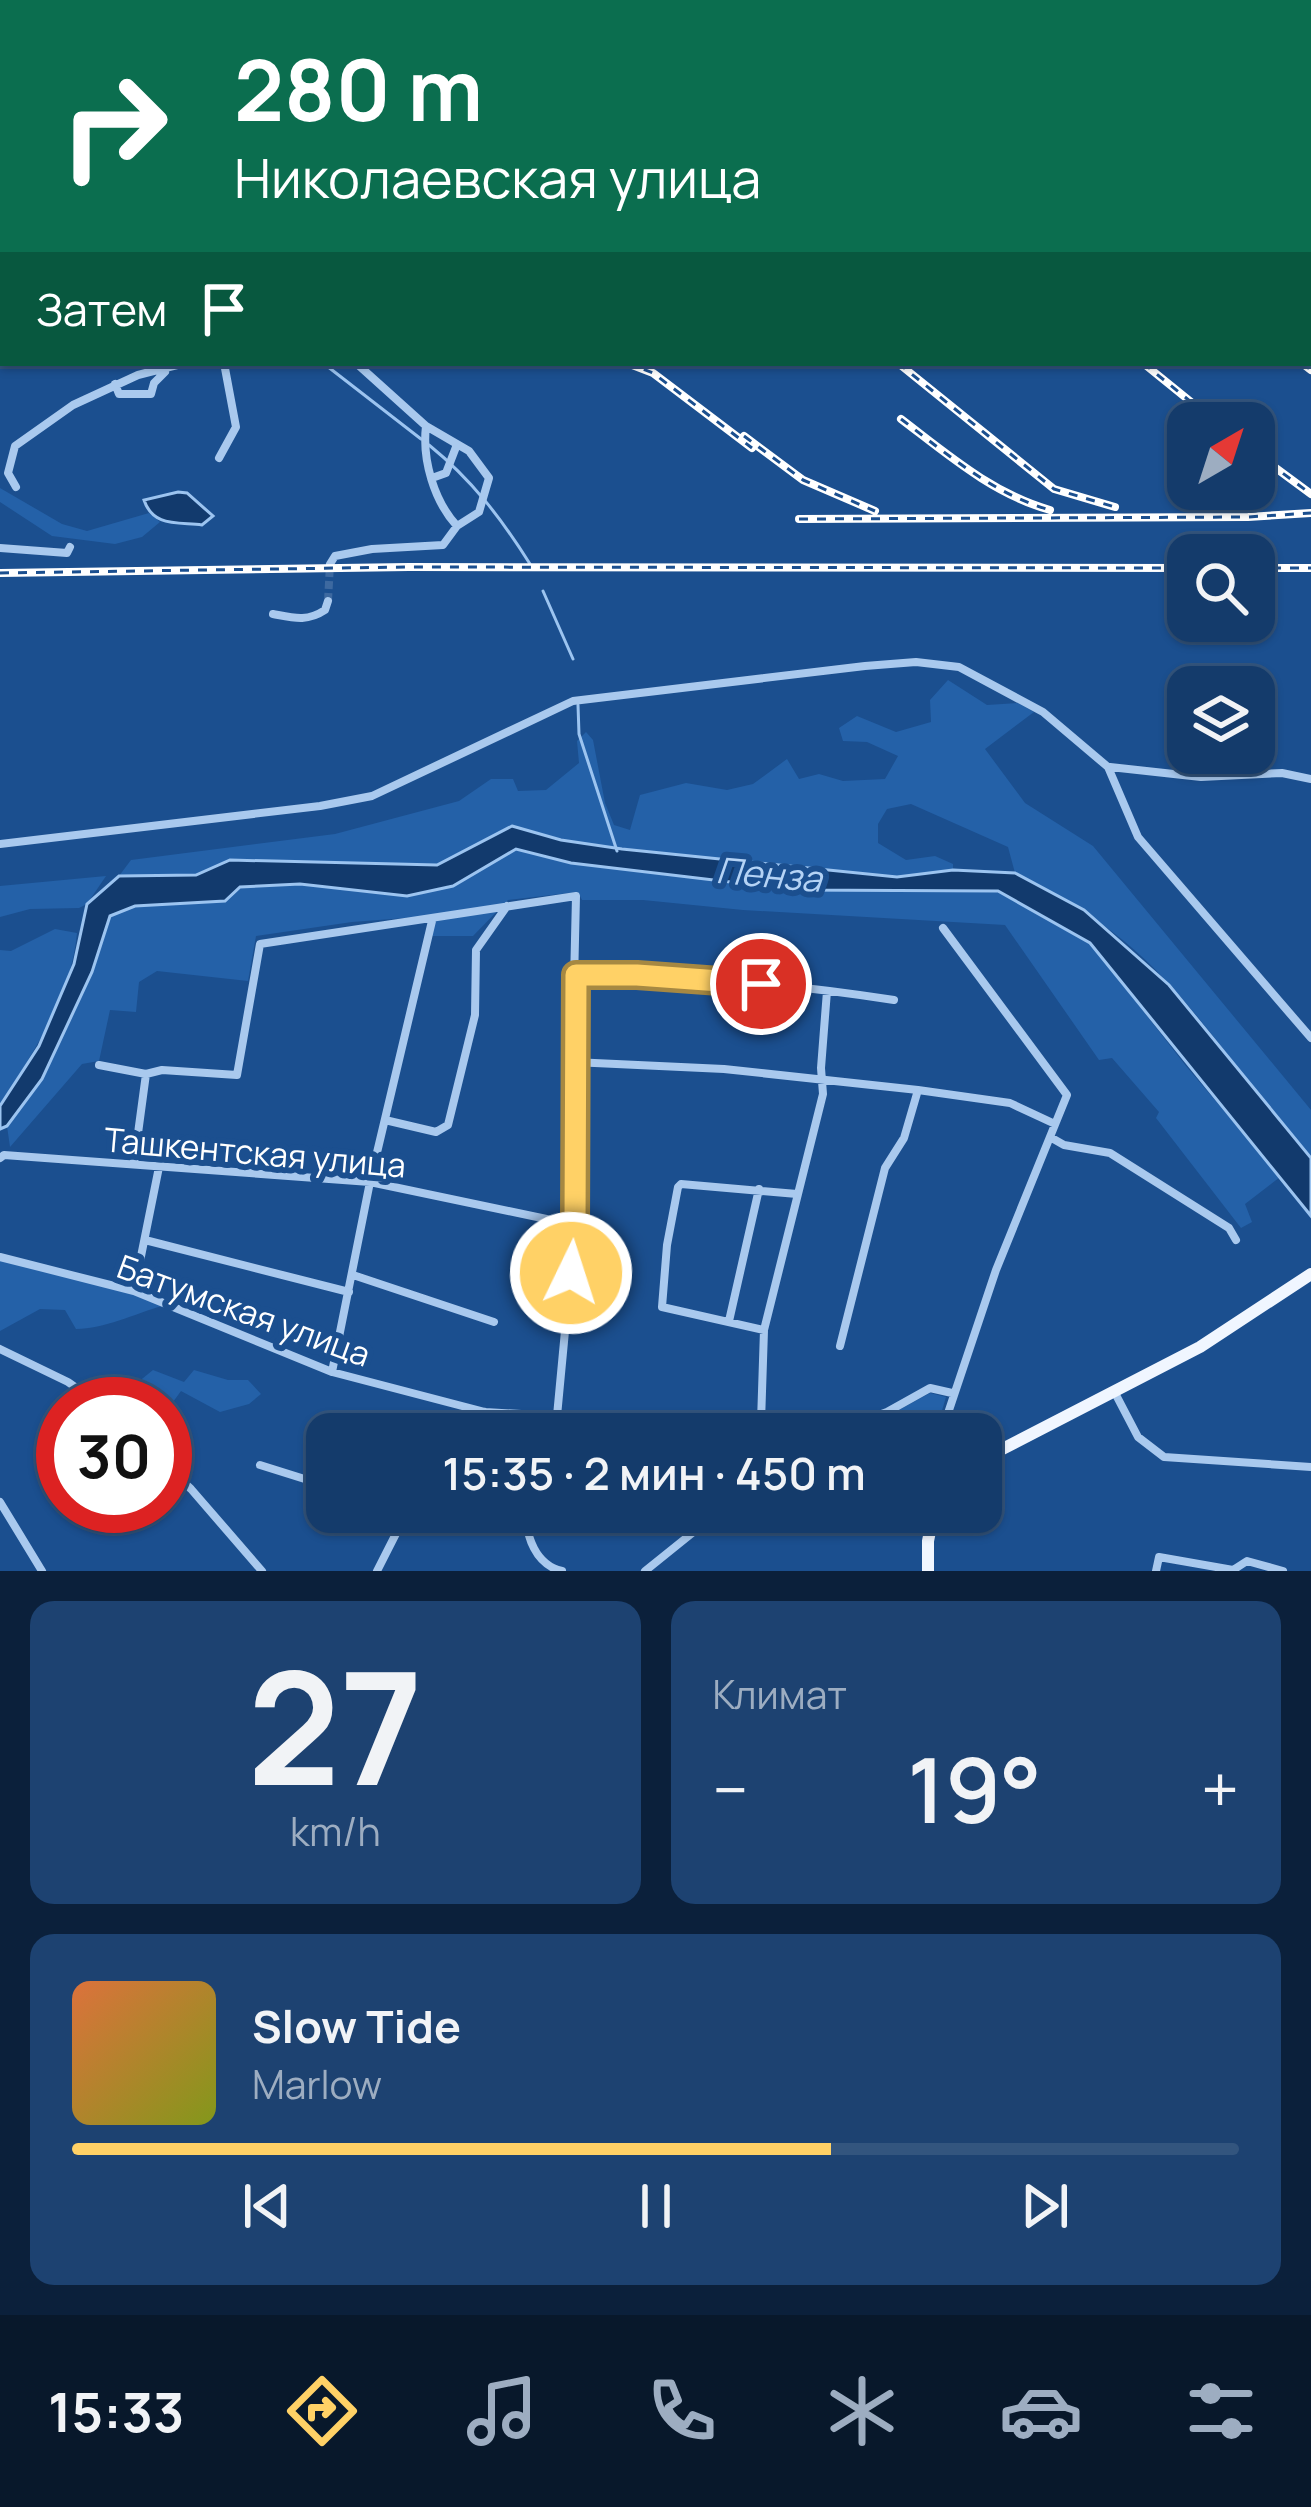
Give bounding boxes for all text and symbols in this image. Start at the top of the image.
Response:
text: 280 m [234,31,483,146]
icon: right [36,48,192,204]
text: Николаевская улица [234,140,761,214]
icon: arrive [191,276,257,342]
text: Затем [36,278,167,340]
north arrow [1167,402,1275,510]
map controls [1167,402,1275,774]
button: search [1167,534,1275,642]
button: layers [1167,666,1275,774]
water label: Пенза [714,845,826,903]
pin [710,933,812,1035]
icon: arrive [728,951,794,1017]
street label: Ташкентская улица [102,1116,408,1188]
position arrow [508,1210,634,1336]
street label: Батумская улица [111,1243,377,1377]
speed limit sign: 30 [36,1377,192,1533]
text: 15:35 · 2 мин · 450 m [442,1442,866,1504]
text: 27 [247,1619,423,1832]
text: Климат [713,1667,847,1721]
text: 19° [907,1727,1042,1850]
text: − [713,1744,748,1834]
text: + [1201,1744,1239,1834]
text: km/h [290,1804,381,1858]
text: Slow Tide [252,1995,461,2057]
text: Marlow [252,2057,382,2111]
icon: previous [234,2173,300,2239]
icon: pause [623,2173,689,2239]
icon: next [1012,2173,1078,2239]
icon: directions [280,2369,364,2453]
icon: music [460,2369,544,2453]
icon: phone [640,2369,724,2453]
icon: climate [820,2369,904,2453]
icon: car [999,2369,1083,2453]
icon: filters [1179,2369,1263,2453]
text: 15:33 [48,2374,184,2448]

